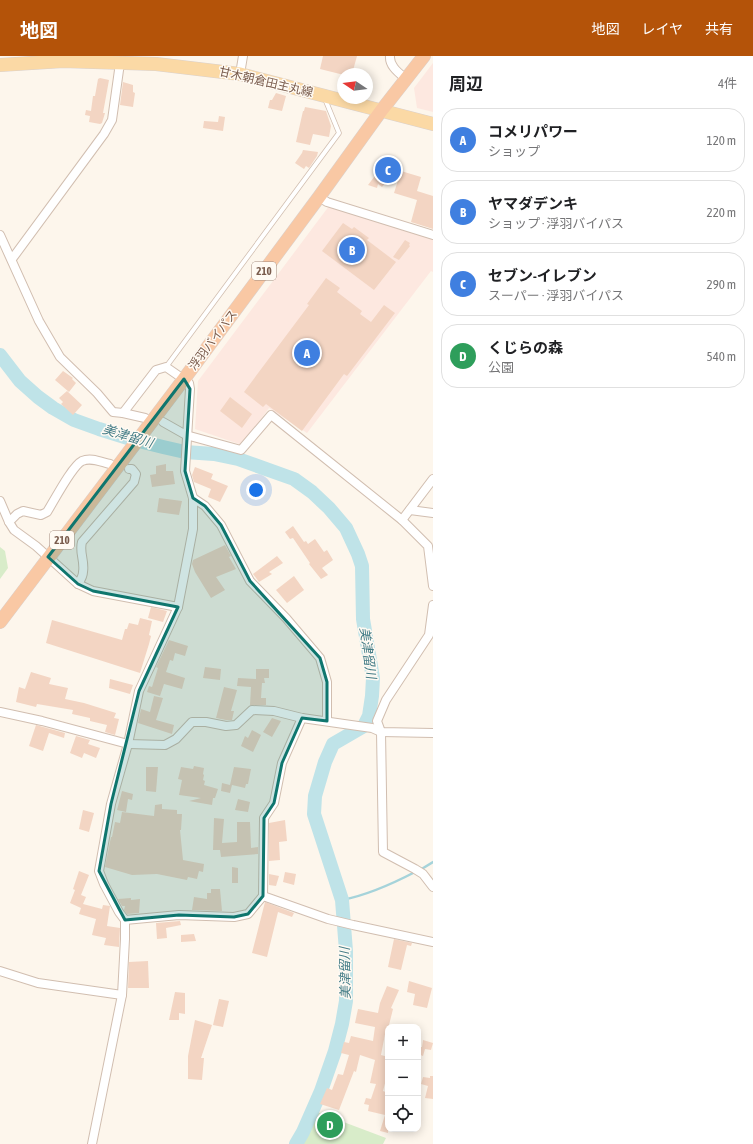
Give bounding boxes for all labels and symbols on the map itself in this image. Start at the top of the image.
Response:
street label: 甘木朝倉田主丸線 [218,64,314,100]
north arrow [337,68,373,104]
pin: C [375,155,401,185]
pin: B [339,235,365,265]
road number: 210 [252,262,276,280]
street label: 浮羽バイパス [186,307,240,373]
pin: A [294,338,320,368]
water label: 美津留川 [101,421,157,451]
your location [246,480,266,500]
road number: 210 [50,531,74,549]
water label: 美津留川 [357,626,379,682]
water label: 美津留川 [337,945,353,999]
pin: D [317,1110,343,1140]

